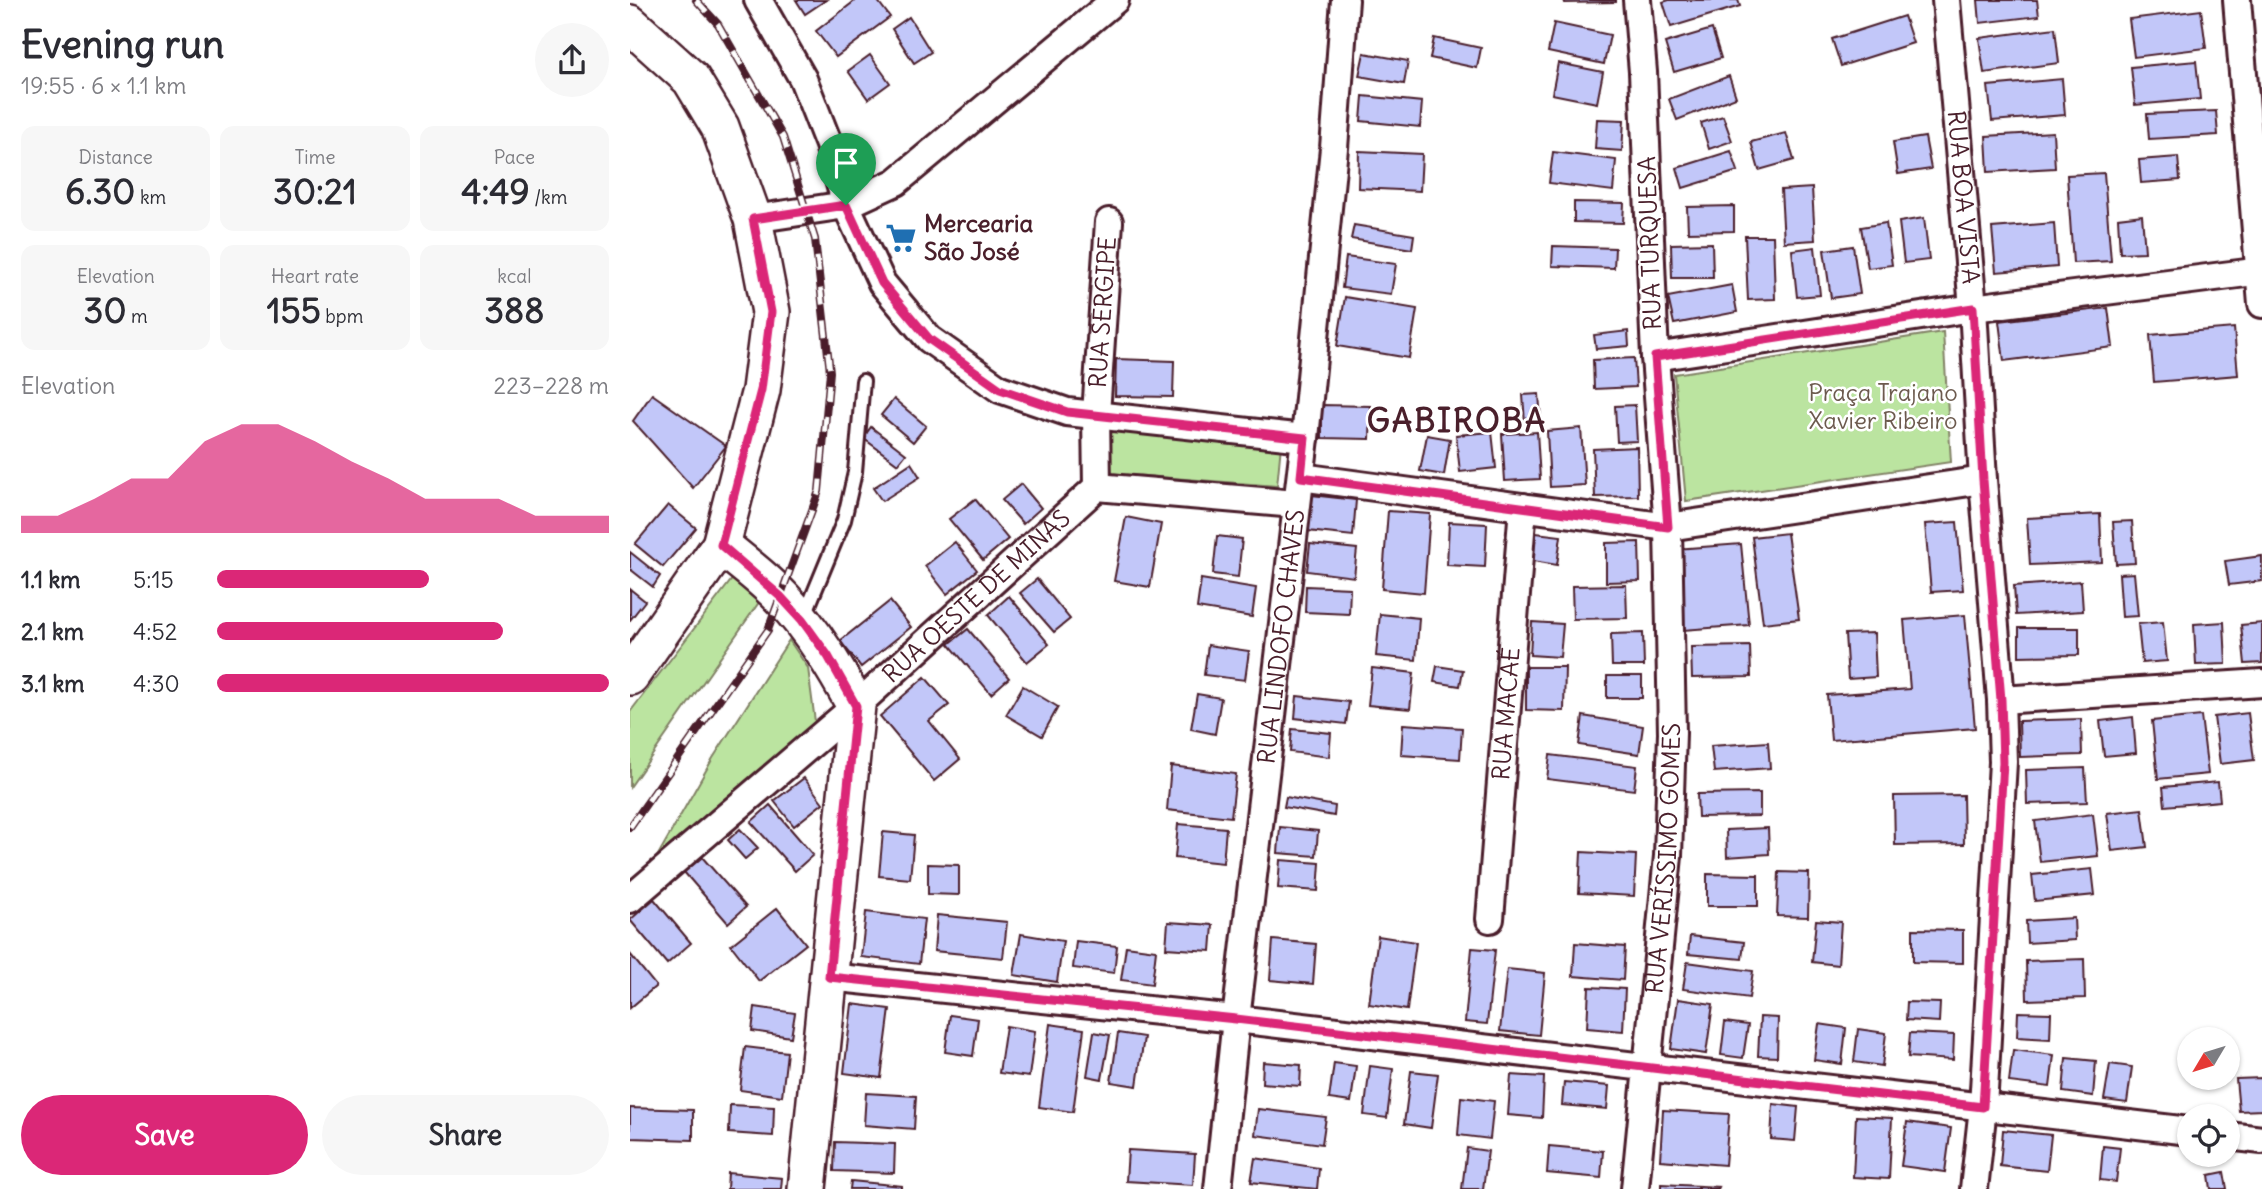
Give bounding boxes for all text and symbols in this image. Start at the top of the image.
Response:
text: Evening run [21,21,224,68]
button: share [535,23,609,97]
text: 19:55 · 6 × 1.1 km [21,71,186,100]
street label: RUA BOA VISTA [1942,109,1987,285]
pin [816,133,876,205]
icon: arrive [827,144,865,182]
text: Distance [79,145,153,169]
text: Time [294,145,336,169]
text: Pace [494,145,535,169]
street label: RUA TURQUESA [1631,156,1667,331]
text: 6.30 [65,169,135,213]
text: 30:21 [273,169,357,213]
text: 4:49 [461,169,530,213]
text: km [135,185,166,209]
text: /km [530,185,567,209]
place label: Mercearia São José [924,208,1033,266]
supermarket icon: Mercearia São José [884,221,918,255]
street label: RUA SERGIPE [1082,235,1122,389]
text: Elevation [77,264,155,288]
text: Heart rate [271,264,359,288]
text: kcal [497,264,531,288]
text: 30 [84,288,127,332]
text: 155 [267,288,321,332]
text: 388 [484,288,544,332]
text: m [127,304,148,328]
text: bpm [321,304,363,328]
text: Elevation [21,371,115,400]
text: 223–228 m [494,371,609,400]
park label: Praça Trajano Xavier Ribeiro [1808,377,1958,435]
district label: GABIROBA [1367,400,1547,441]
street label: RUA OESTE DE MINAS [876,503,1076,689]
street label: RUA LINDOFO CHAVES [1250,508,1310,765]
text: 1.1 km [21,565,80,594]
text: 5:15 [133,565,174,594]
text: 2.1 km [21,617,84,646]
text: 4:52 [133,617,177,646]
street label: RUA MACAÉ [1485,646,1526,781]
text: 3.1 km [21,669,84,698]
text: 4:30 [133,669,180,698]
street label: RUA VERÍSSIMO GOMES [1638,723,1686,995]
north arrow [2177,1027,2240,1090]
map controls [2177,1027,2240,1167]
button: Save [21,1095,308,1175]
button: Share [322,1095,609,1175]
button: locate [2177,1104,2240,1167]

